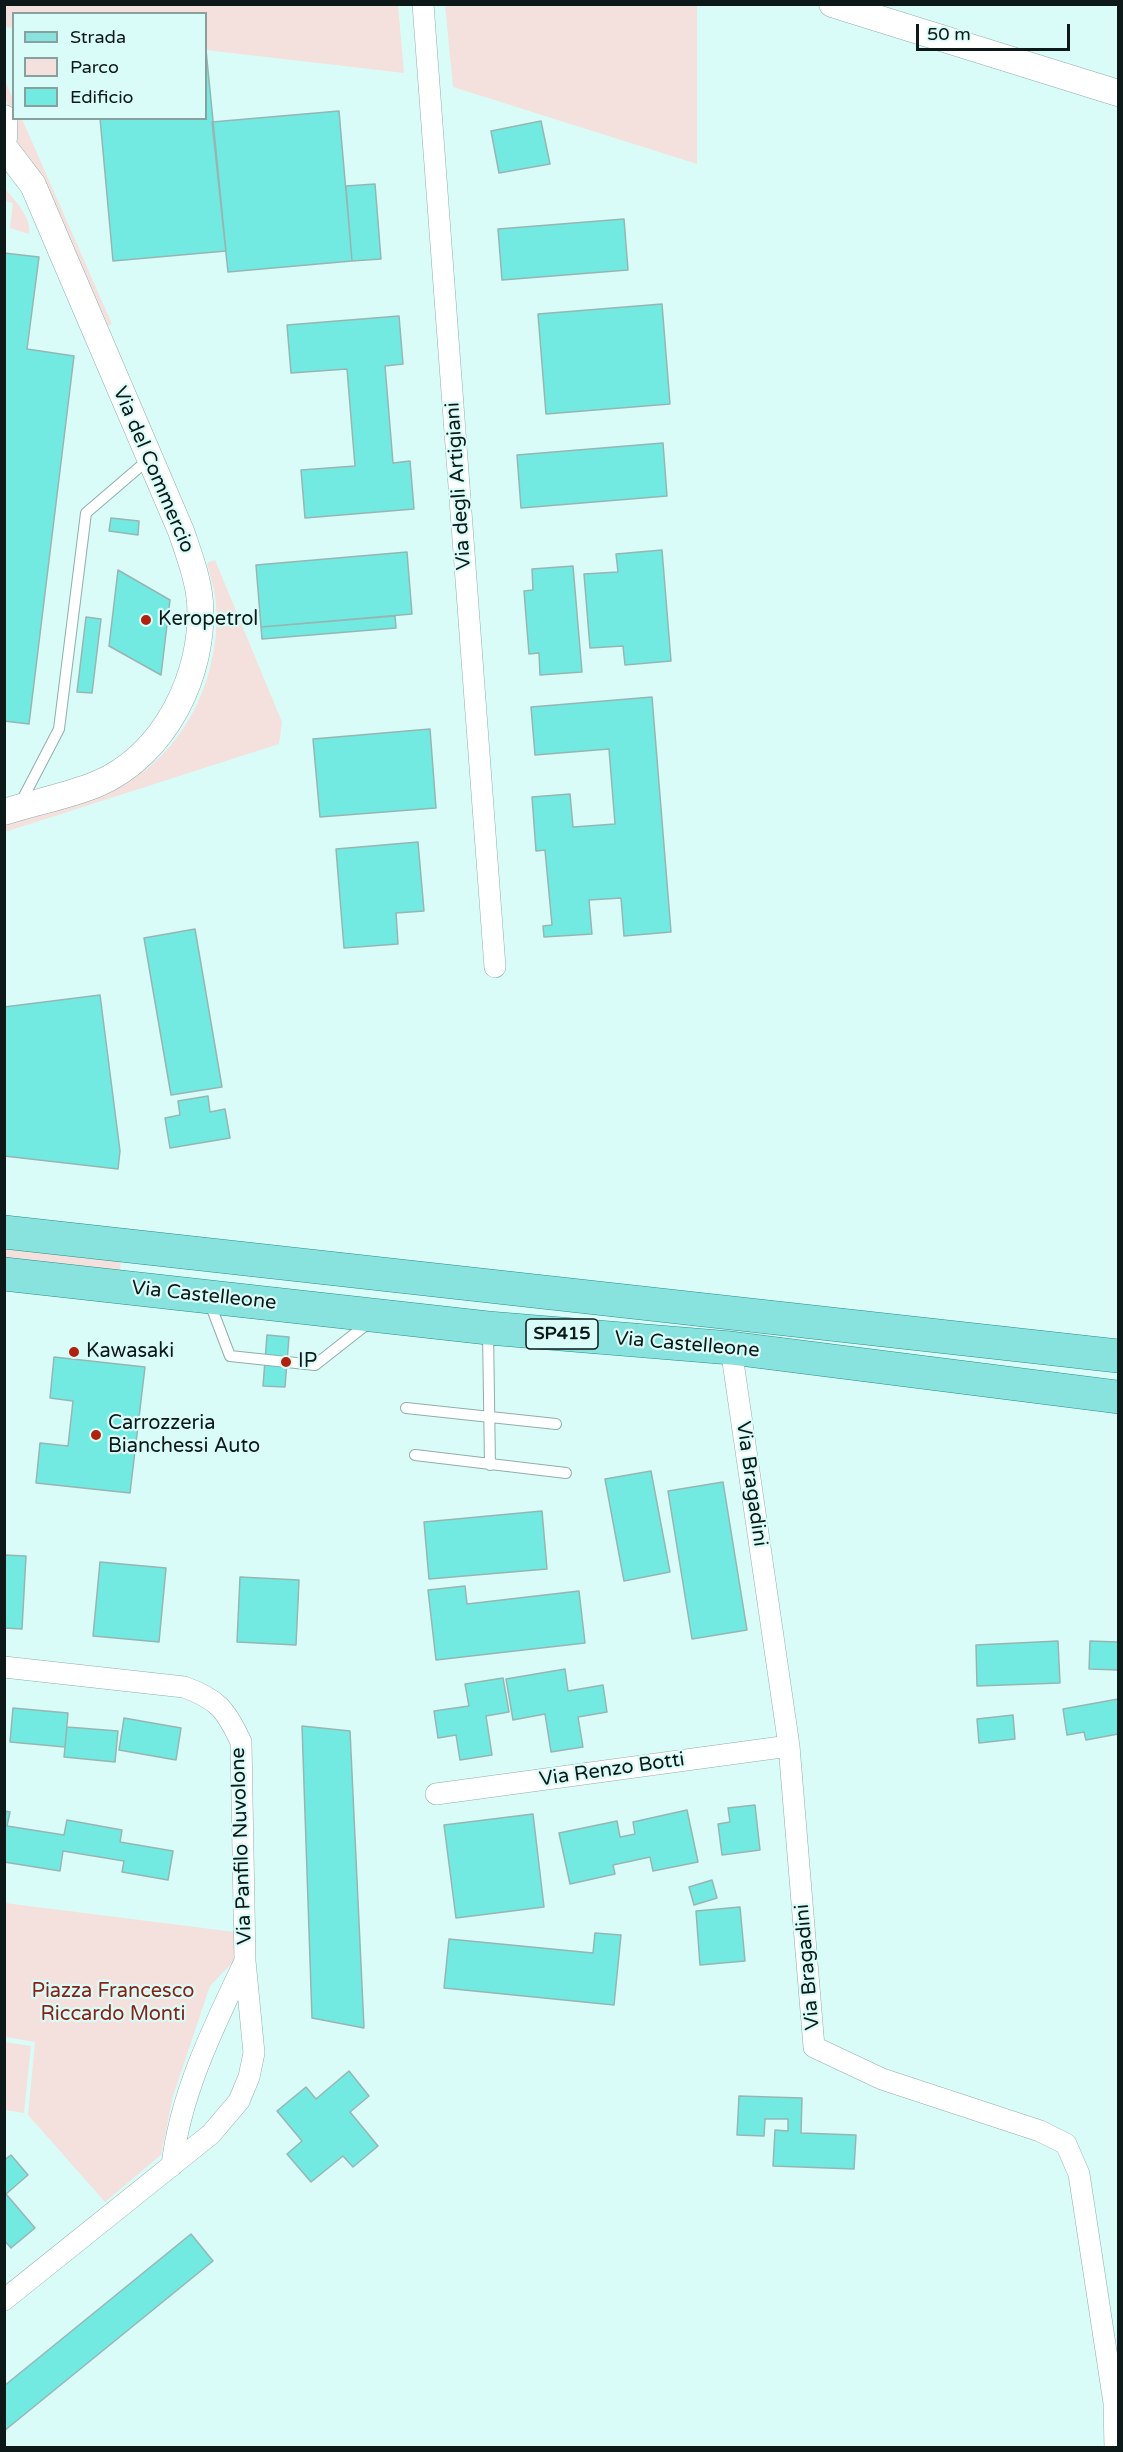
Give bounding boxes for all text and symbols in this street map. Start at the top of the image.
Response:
legend [12,12,207,120]
scale bar [919,12,1074,50]
text: 50 m [927,23,971,45]
text: Strada [70,26,126,48]
text: Parco [70,56,119,78]
text: Edificio [70,86,134,108]
street label: Via del Commercio [107,383,199,557]
street label: Via degli Artigiani [441,401,477,571]
place label: Keropetrol [158,608,258,632]
marker: Keropetrol [139,613,153,627]
street label: Via Castelleone [130,1276,278,1316]
road number: SP415 [526,1319,598,1349]
street label: Via Castelleone [613,1327,761,1363]
place label: Kawasaki [86,1340,174,1364]
marker: Kawasaki [67,1345,81,1359]
place label: IP [298,1350,317,1374]
marker: IP [279,1355,293,1369]
place label: Carrozzeria Bianchessi Auto [108,1412,260,1459]
street label: Via Bragadini [730,1420,772,1548]
marker: Carrozzeria Bianchessi Auto [89,1428,103,1442]
street label: Via Panfilo Nuvolone [227,1747,257,1945]
street label: Via Renzo Botti [538,1748,686,1792]
street label: Via Bragadini [791,1903,825,2031]
park label: Piazza Francesco Riccardo Monti [32,1980,194,2027]

